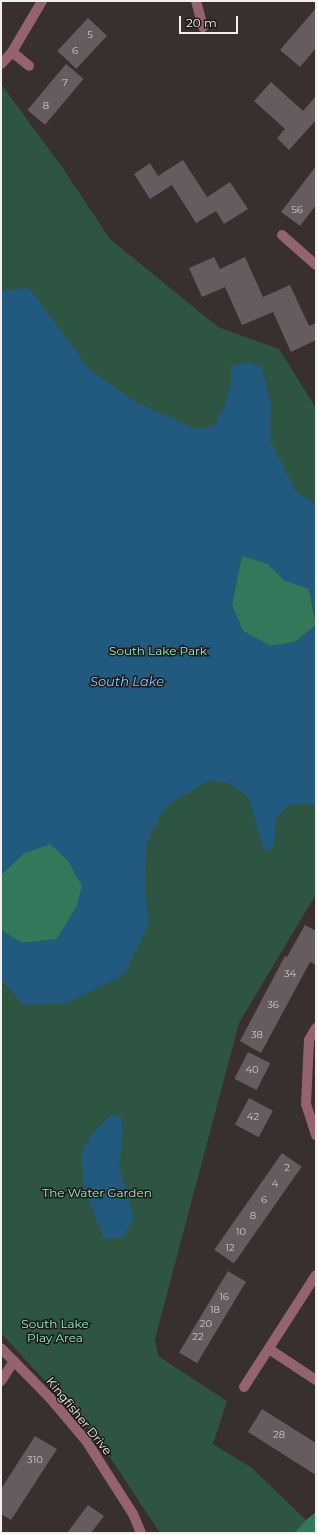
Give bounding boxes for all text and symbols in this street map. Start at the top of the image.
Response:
scale bar [181,8,240,34]
text: 20 m [186,15,217,30]
house number: 5 [87,29,93,41]
house number: 6 [72,45,78,57]
house number: 7 [62,77,68,89]
house number: 8 [43,100,49,112]
house number: 56 [291,204,303,216]
park label: South Lake Park [109,644,207,658]
water label: South Lake [90,673,164,689]
house number: 34 [284,968,296,980]
house number: 36 [267,999,279,1011]
house number: 38 [251,1029,263,1041]
house number: 40 [245,1064,259,1076]
house number: 42 [247,1111,259,1123]
house number: 2 [284,1162,290,1174]
house number: 4 [272,1178,278,1190]
park label: The Water Garden [42,1186,152,1200]
house number: 6 [261,1194,267,1206]
house number: 8 [250,1210,256,1222]
house number: 10 [236,1226,246,1238]
house number: 12 [225,1242,235,1254]
house number: 16 [219,1291,229,1303]
house number: 18 [210,1304,220,1316]
park label: South Lake Play Area [21,1317,89,1345]
house number: 20 [200,1318,212,1330]
house number: 22 [192,1331,204,1343]
street label: Kingfisher Drive [43,1374,115,1458]
house number: 28 [273,1429,285,1441]
house number: 310 [27,1454,43,1466]

